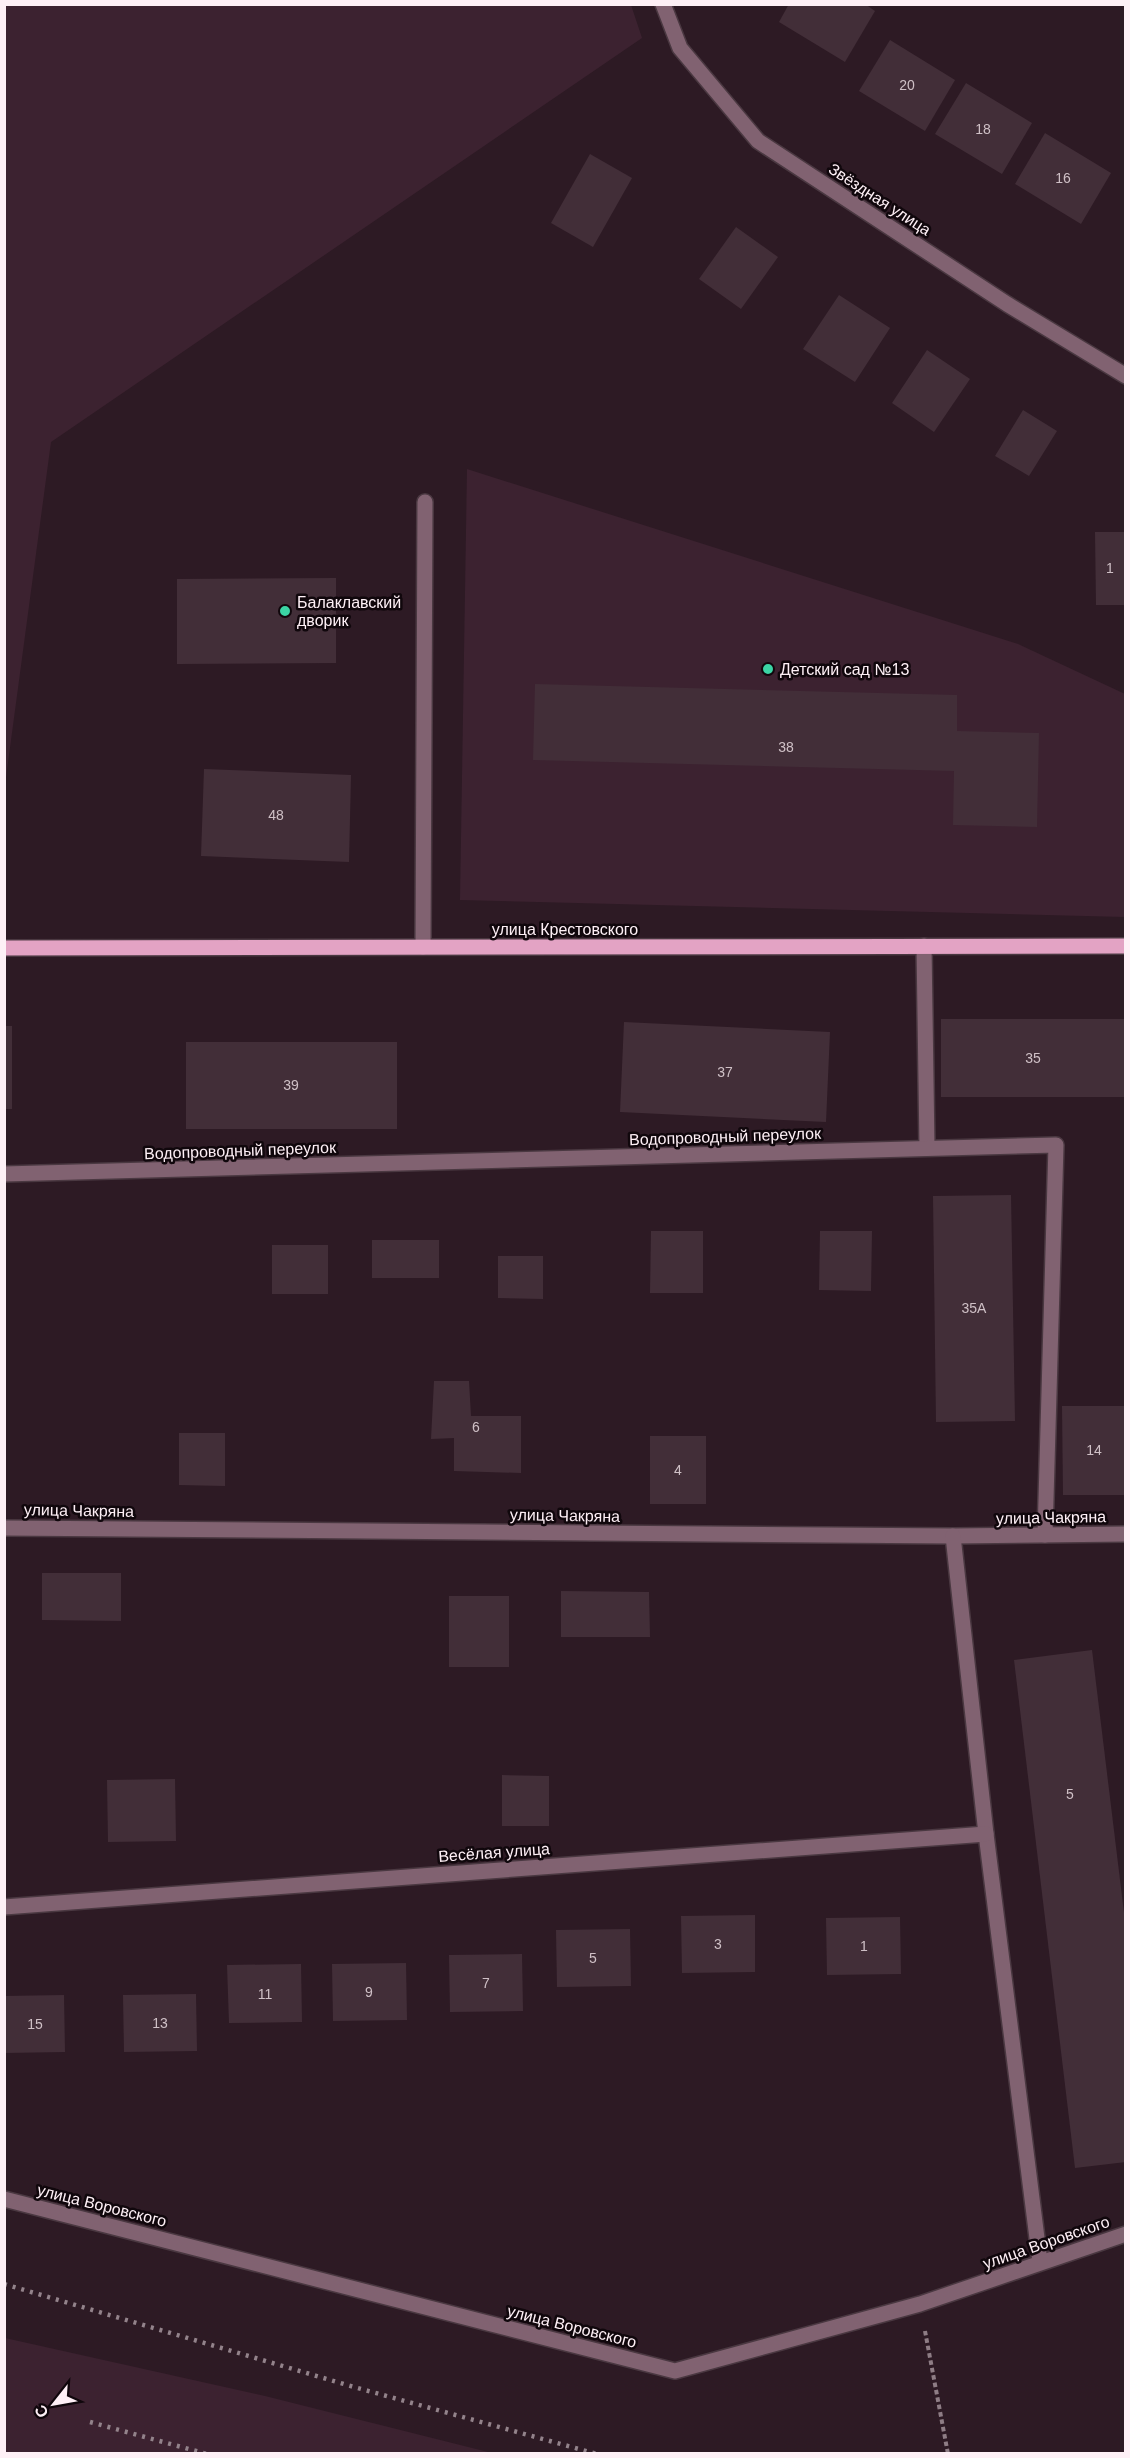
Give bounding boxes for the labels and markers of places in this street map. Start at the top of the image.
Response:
place label: Балаклавский дворик [297,594,401,629]
marker: Балаклавский дворик [278,604,292,618]
place label: Детский сад №13 [780,661,909,678]
marker: Детский сад №13 [761,662,775,676]

